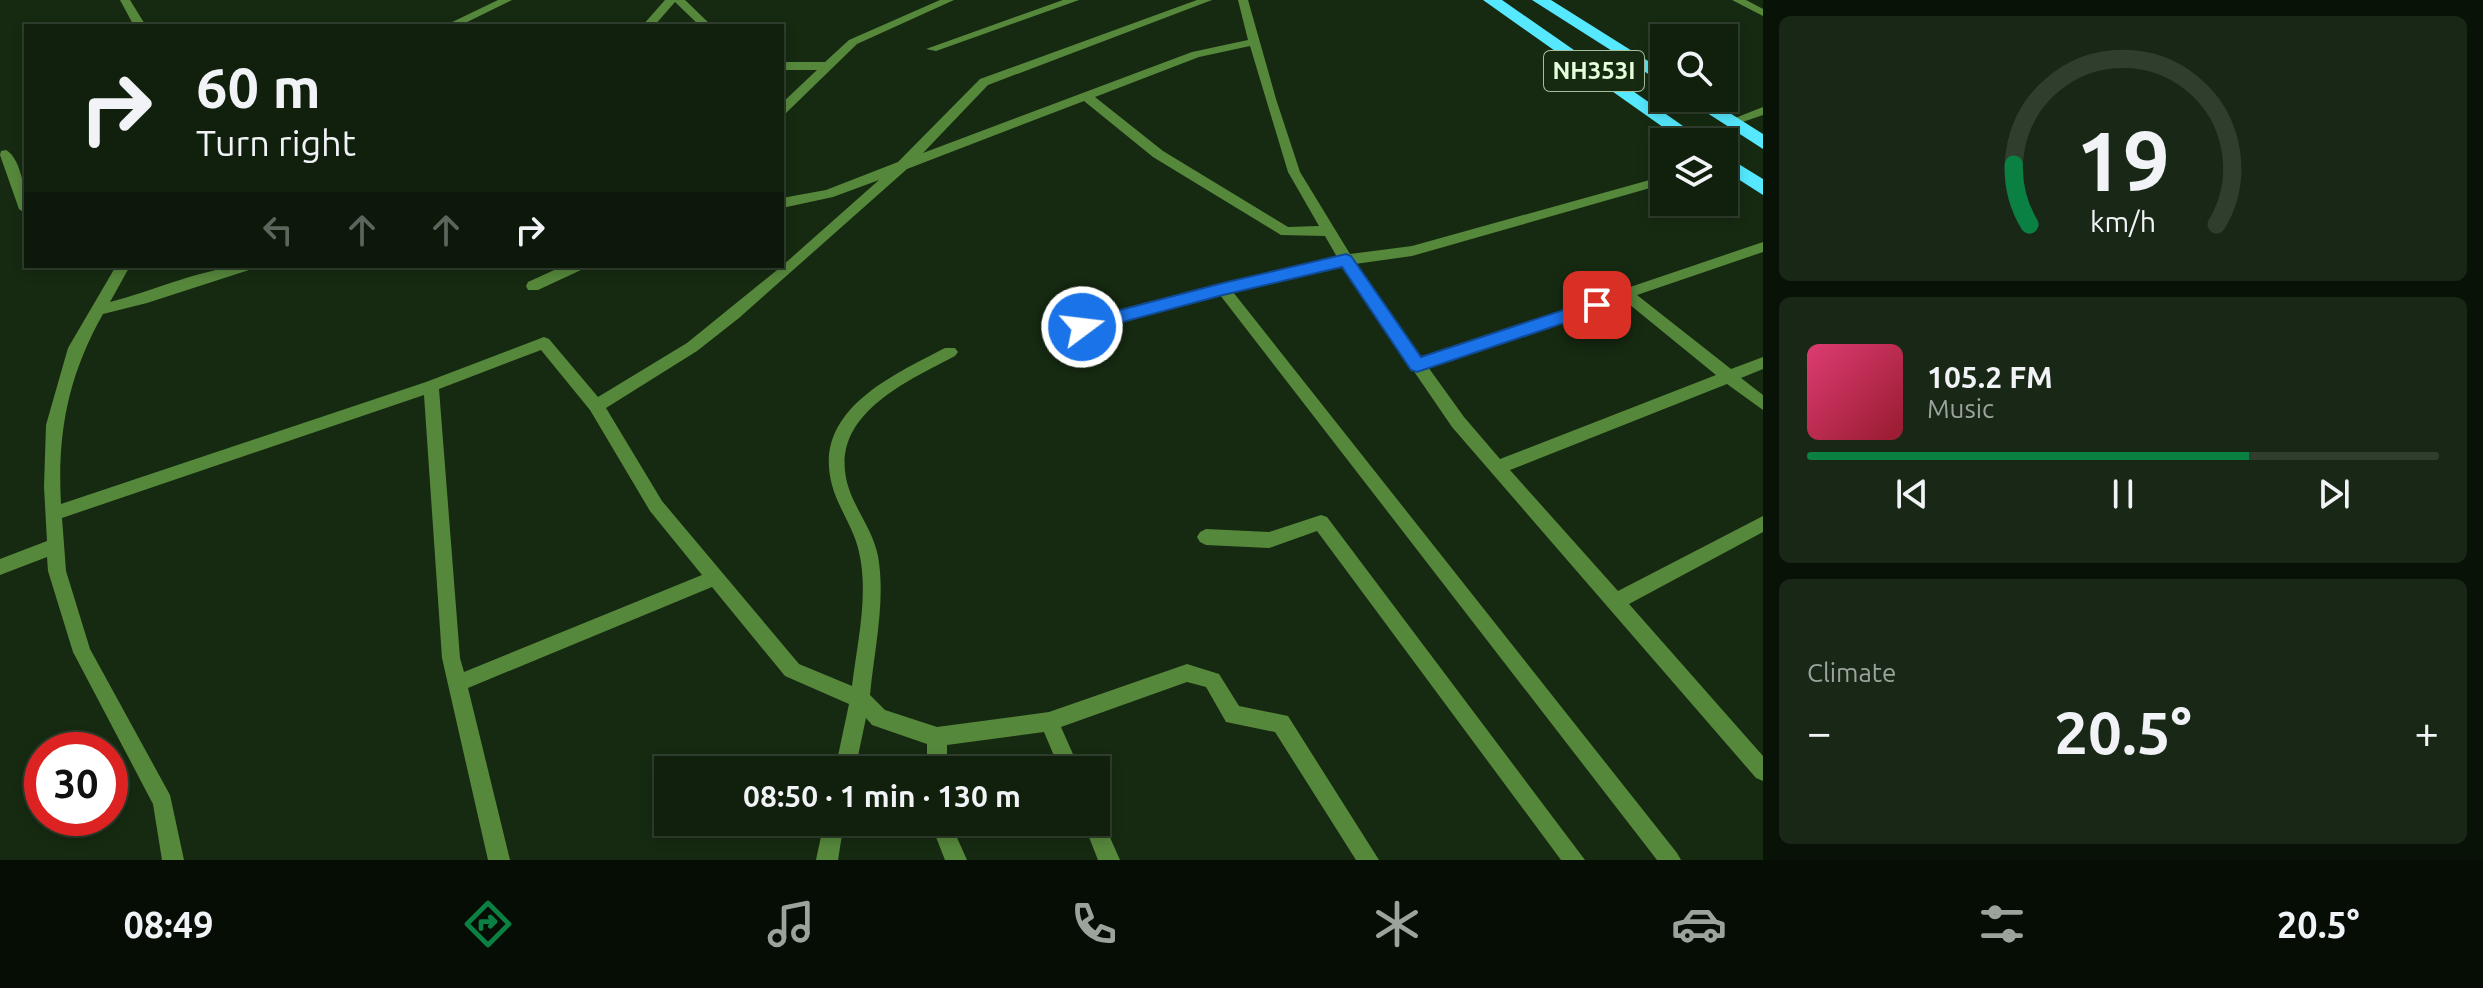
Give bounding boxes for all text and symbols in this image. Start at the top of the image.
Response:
map controls [1650,24,1738,216]
button: search [1650,24,1738,112]
road number: NH353I [1544,51,1644,91]
icon: right [64,56,168,160]
text: 60 m [196,56,321,119]
text: 19 [2076,112,2170,206]
text: Turn right [196,122,356,163]
button: layers [1650,128,1738,216]
text: km/h [2090,205,2156,237]
icon: left [256,208,300,252]
icon: ahead [340,208,384,252]
icon: ahead [424,208,468,252]
icon: right [508,208,552,252]
pin [1563,271,1631,339]
icon: arrive [1575,283,1619,327]
position arrow [1040,285,1124,369]
text: 105.2 FM [1927,360,2053,394]
text: Music [1927,394,1994,423]
icon: previous [1890,472,1934,516]
icon: pause [2101,472,2145,516]
icon: next [2312,472,2356,516]
text: Climate [1807,658,1896,687]
text: 20.5° [2054,698,2192,765]
text: − [1807,707,1832,756]
text: + [2414,707,2439,756]
speed limit sign: 30 [24,732,128,836]
text: 08:50 · 1 min · 130 m [743,779,1021,813]
icon: directions [460,896,516,952]
icon: music [763,896,819,952]
icon: phone [1066,896,1122,952]
icon: climate [1369,896,1425,952]
icon: car [1671,896,1727,952]
icon: filters [1974,896,2030,952]
text: 08:49 [123,904,213,945]
text: 20.5° [2277,904,2360,945]

